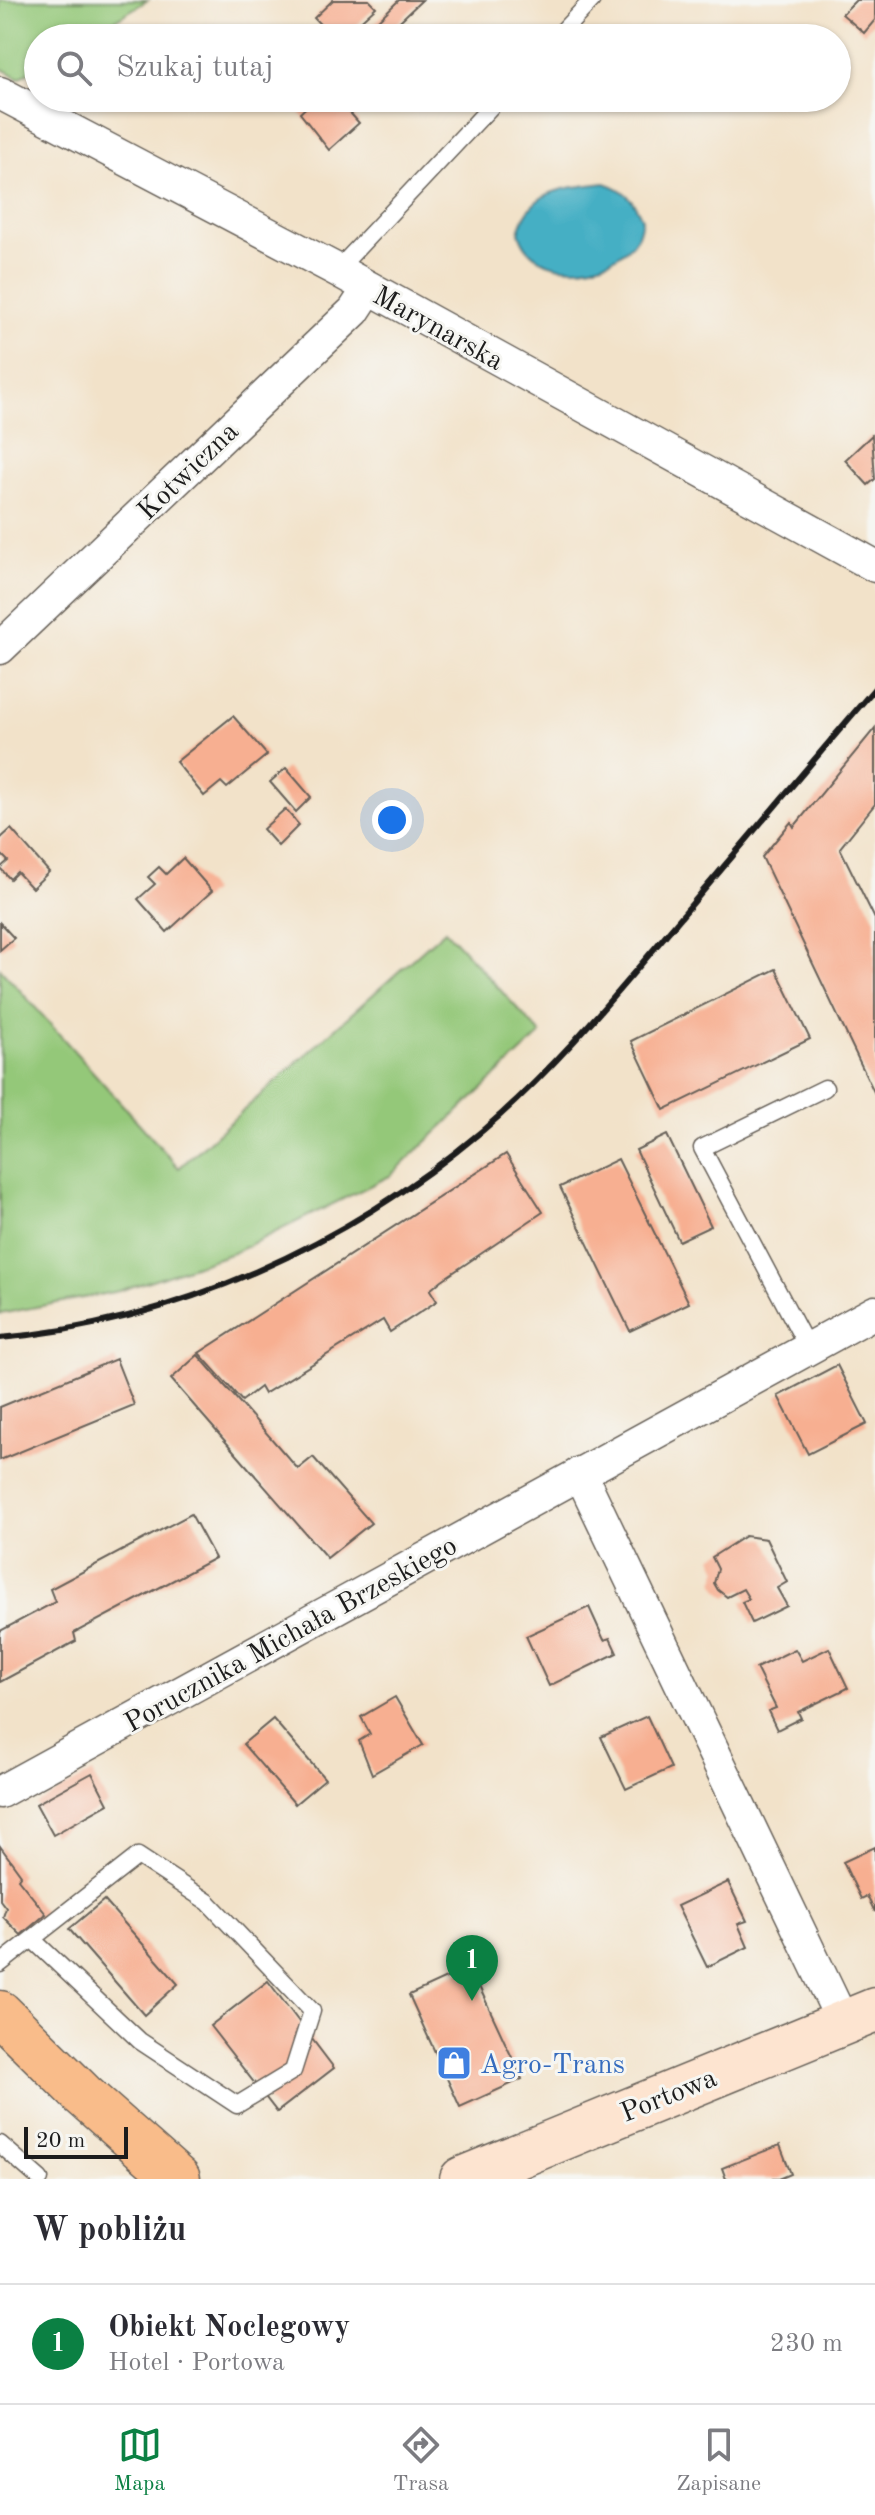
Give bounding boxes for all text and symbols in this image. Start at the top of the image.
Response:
search box [24,24,851,112]
icon: search [52,46,96,90]
text: Szukaj tutaj [116,53,274,83]
street label: Marynarska [368,282,508,377]
street label: Kotwiczna [133,418,245,527]
your location [372,800,412,840]
street label: Porucznika Michała Brzeskiego [121,1532,462,1739]
pin: 1 [446,1935,498,2001]
shop icon: Agro-Trans [435,2044,473,2082]
place label: Agro-Trans [480,2052,625,2080]
street label: Portowa [617,2065,721,2129]
scale bar [24,2123,128,2159]
text: 20 m [36,2130,85,2152]
text: W pobliżu [32,2214,187,2248]
text: Obiekt Noclegowy [108,2313,350,2343]
text: 1 [50,2331,66,2357]
text: 230 m [770,2331,843,2357]
text: Hotel · Portowa [108,2350,285,2376]
tab: Mapa [114,2423,165,2498]
tab: Trasa [393,2423,449,2498]
tab: Zapisane [676,2423,761,2498]

